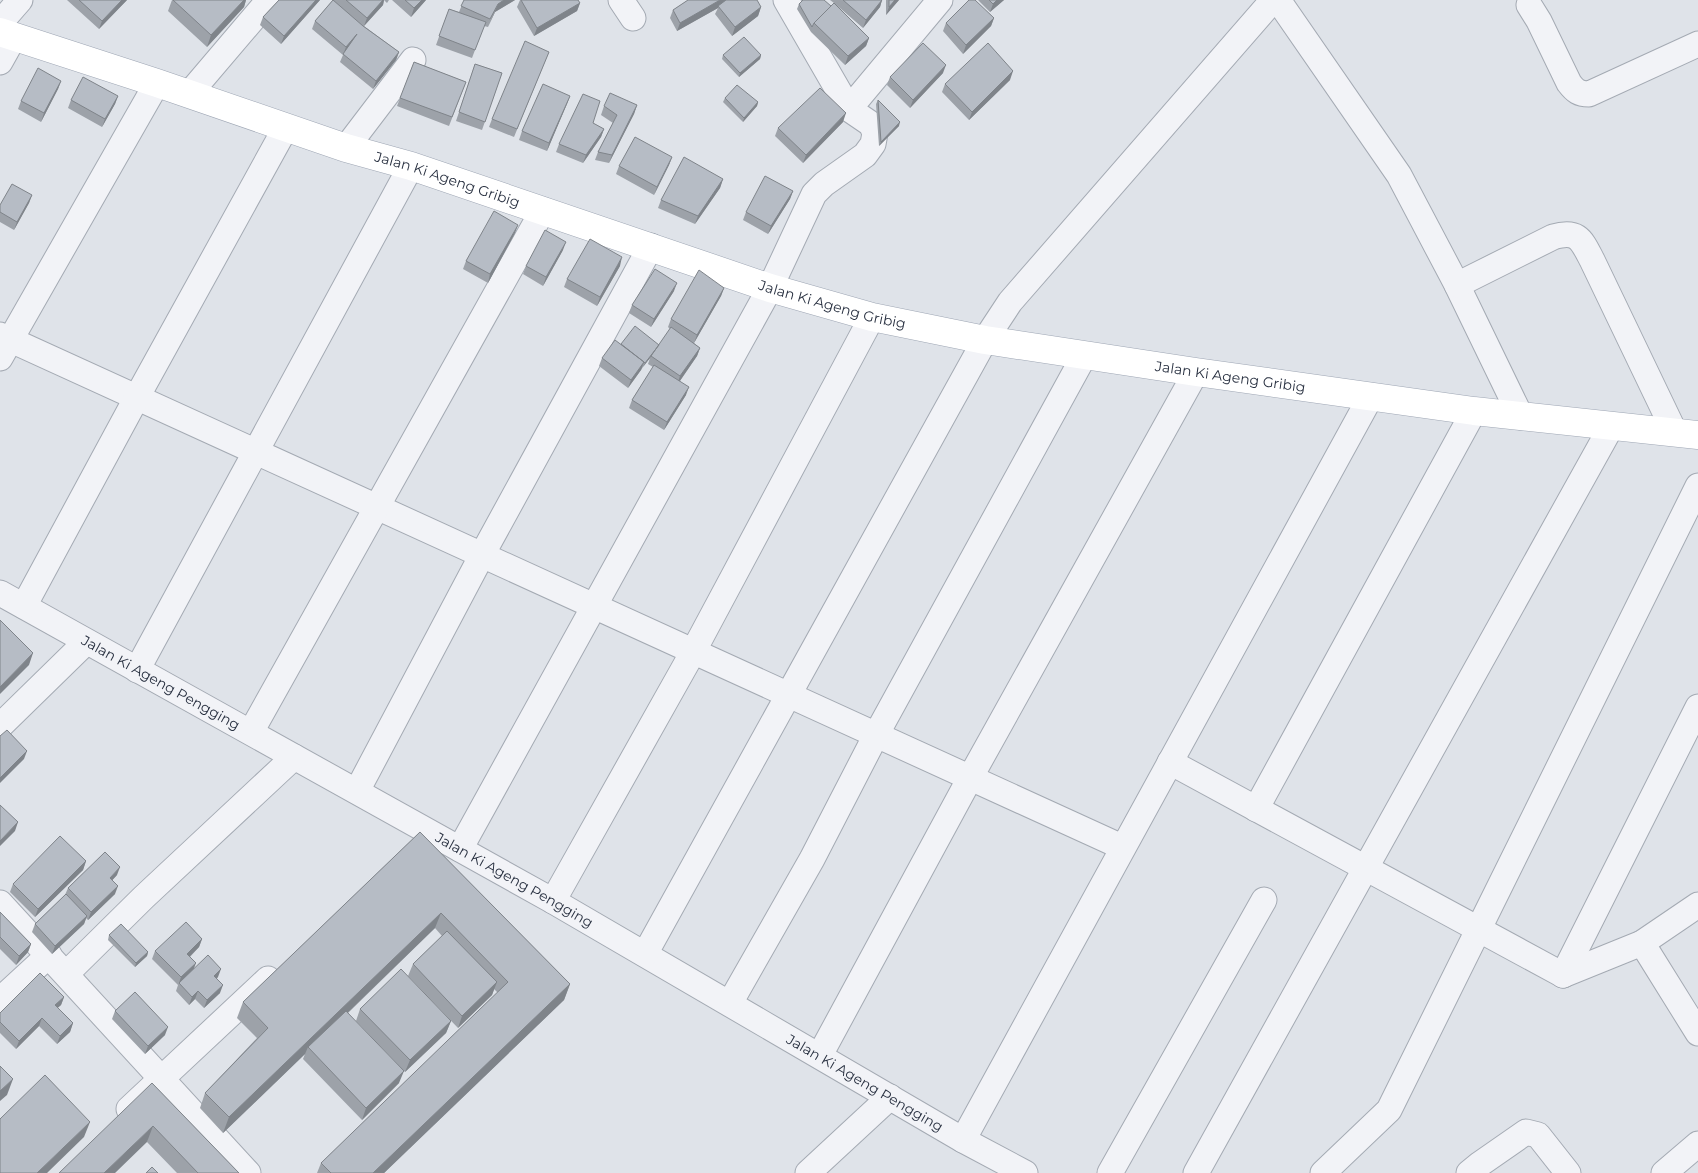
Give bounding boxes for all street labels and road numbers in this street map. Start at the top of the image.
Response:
street label: Jalan Ki Ageng Gribig [372,147,522,211]
street label: Jalan Ki Ageng Gribig [755,275,907,333]
street label: Jalan Ki Ageng Gribig [1153,357,1307,396]
street label: Jalan Ki Ageng Pengging [78,631,243,734]
street label: Jalan Ki Ageng Pengging [431,828,597,932]
street label: Jalan Ki Ageng Pengging [782,1030,947,1136]

